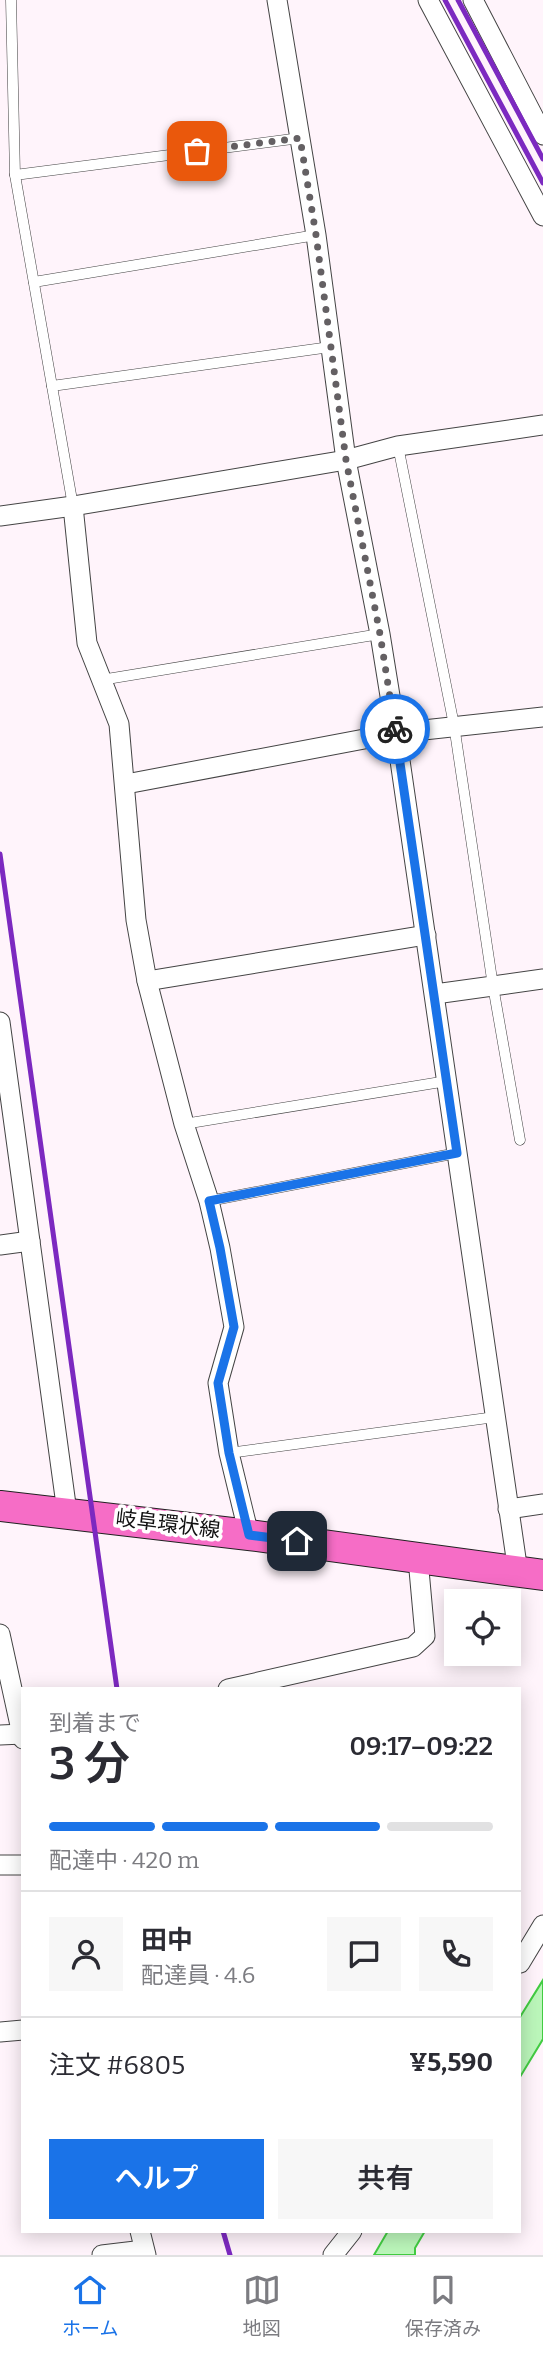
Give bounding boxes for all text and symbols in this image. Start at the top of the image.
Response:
pin [167,121,227,181]
icon: bag [178,132,216,170]
courier [360,694,430,764]
icon: bike [376,710,414,748]
street label: 岐阜環状線 [114,1505,222,1543]
pin [267,1511,327,1571]
icon: home [278,1522,316,1560]
map controls [444,1589,521,1666]
button: locate [444,1589,521,1666]
text: 到着まで [49,1709,141,1737]
text: 09:17–09:22 [349,1731,493,1762]
text: 3 分 [49,1736,130,1791]
text: 配達中 · 420 m [49,1846,199,1874]
button: person [49,1917,123,1991]
button: chat [327,1917,401,1991]
button: phone [419,1917,493,1991]
text: 田中 [141,1925,193,1956]
text: 配達員 · 4.6 [141,1961,255,1989]
text: ¥5,590 [409,2047,493,2078]
text: 注文 #6805 [49,2050,185,2081]
button: ヘルプ [49,2139,264,2219]
button: 共有 [278,2139,493,2219]
tab: ホーム [62,2271,119,2340]
tab: 地図 [243,2271,281,2340]
tab: 保存済み [405,2271,481,2340]

